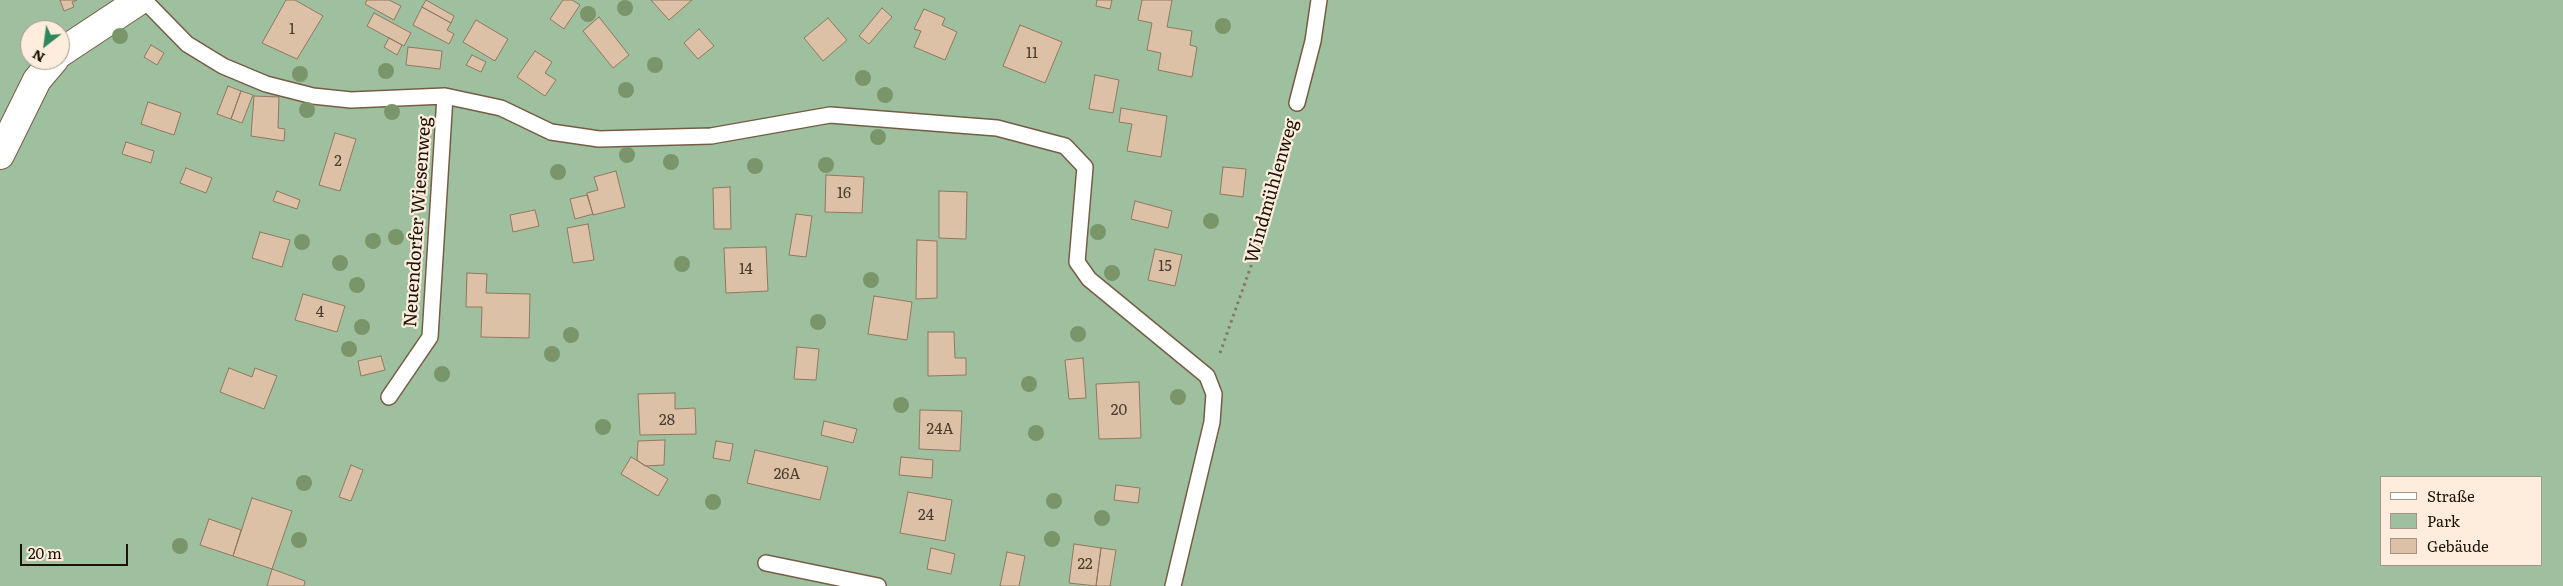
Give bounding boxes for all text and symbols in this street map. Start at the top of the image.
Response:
north arrow [20,20,70,70]
house number: 1 [289,21,295,39]
house number: 11 [1026,45,1038,63]
text: N [28,46,48,69]
street label: Neuendorfer Wiesenweg [400,116,436,328]
street label: Windmühlenweg [1241,116,1303,266]
house number: 2 [334,153,342,171]
house number: 16 [837,185,851,203]
house number: 15 [1158,258,1172,276]
house number: 14 [739,261,753,279]
house number: 4 [316,304,324,322]
house number: 20 [1111,402,1127,420]
house number: 28 [659,412,675,430]
house number: 24A [927,421,953,439]
house number: 26A [774,466,800,484]
legend [2380,476,2543,566]
text: Straße [2427,484,2475,507]
house number: 24 [918,507,934,525]
text: Park [2427,509,2460,532]
scale bar [22,534,130,566]
text: Gebäude [2427,534,2489,557]
text: 20 m [28,541,62,564]
house number: 22 [1077,556,1093,574]

